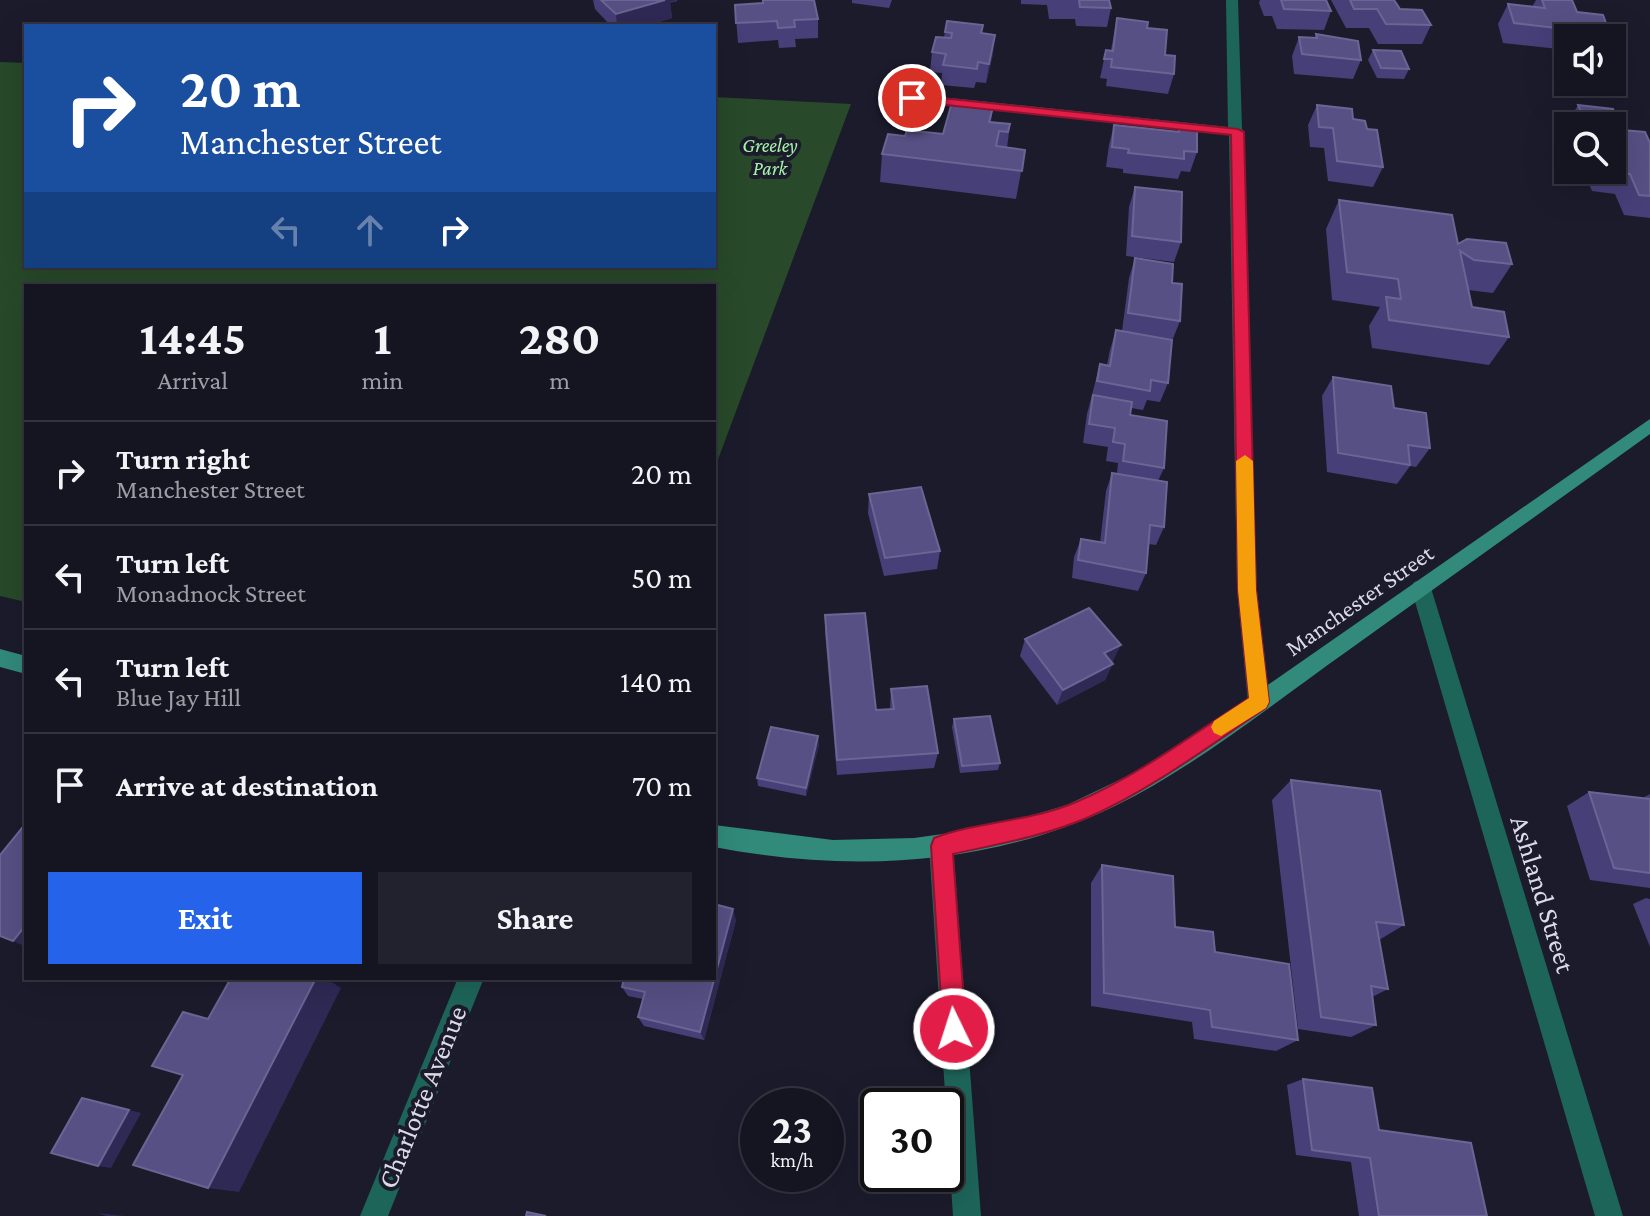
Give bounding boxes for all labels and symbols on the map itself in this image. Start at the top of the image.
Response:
pin [878,64,946,132]
park label: Greeley Park [742,134,798,179]
street label: Manchester Street [1280,538,1439,661]
street label: Ashland Street [1504,812,1582,977]
position arrow [912,987,996,1071]
street label: Charlotte Avenue [371,1001,473,1193]
speed limit sign: 30 [860,1088,964,1192]

